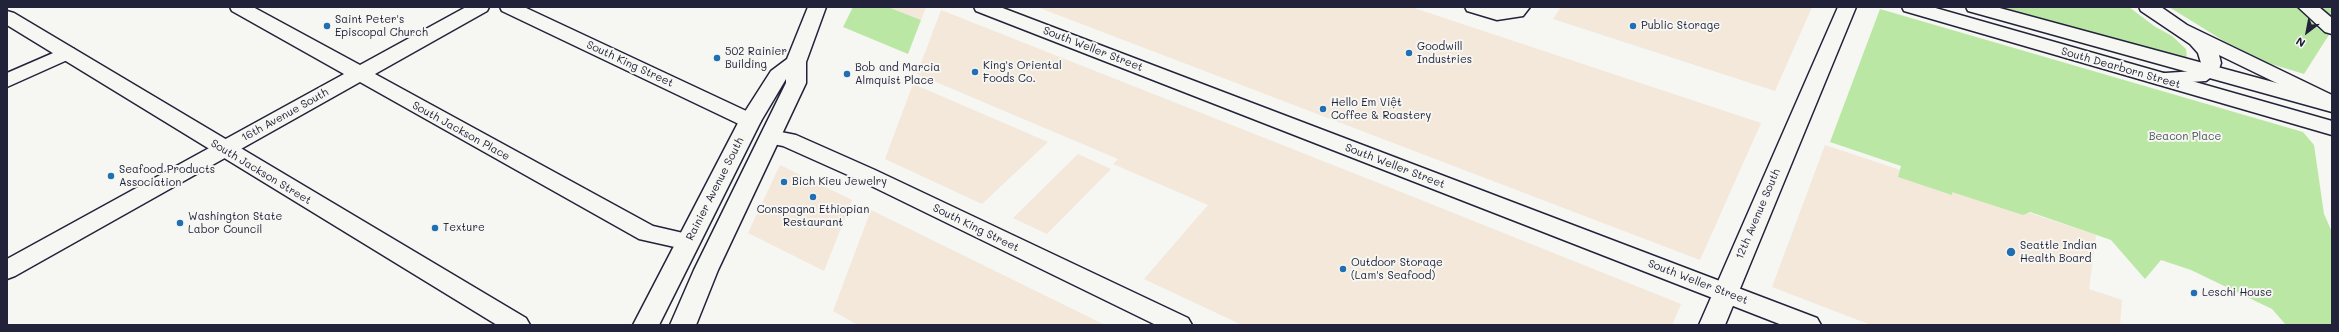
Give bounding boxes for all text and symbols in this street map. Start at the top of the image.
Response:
north arrow [2287,12,2327,52]
place label: Saint Peter's Episcopal Church [335,13,428,39]
place label: Public Storage [1641,19,1720,33]
marker: Saint Peter's Episcopal Church [322,21,332,31]
marker: Public Storage [1628,21,1638,31]
street label: South Weller Street [1041,24,1145,74]
text: N [2293,34,2308,51]
street label: South King Street [584,38,676,90]
place label: Goodwill Industries [1417,40,1472,66]
place label: 502 Rainier Building [725,45,787,71]
street label: South Dearborn Street [2060,45,2182,91]
marker: Goodwill Industries [1404,48,1414,58]
marker: 502 Rainier Building [712,53,722,63]
place label: King's Oriental Foods Co. [983,59,1062,85]
place label: Bob and Marcia Almquist Place [855,61,940,87]
marker: King's Oriental Foods Co. [970,67,980,77]
marker: Bob and Marcia Almquist Place [842,69,852,79]
street label: 16th Avenue South [239,86,331,144]
place label: Hello Em Việt Coffee & Roastery [1331,96,1431,122]
street label: South Jackson Place [410,99,512,163]
marker: Hello Em Việt Coffee & Roastery [1318,104,1328,114]
park label: Beacon Place [2149,130,2221,144]
street label: Rainier Avenue South [683,135,747,243]
street label: South Jackson Street [208,137,314,207]
street label: South Weller Street [1343,141,1447,191]
place label: Seafood Products Association [119,163,215,189]
street label: 12th Avenue South [1733,167,1783,261]
marker: Seafood Products Association [106,171,116,181]
place label: Bich Kieu Jewelry [792,175,887,189]
marker: Bich Kieu Jewelry [779,177,789,187]
marker: Conspagna Ethiopian Restaurant [808,192,818,202]
street label: South King Street [931,201,1021,255]
place label: Conspagna Ethiopian Restaurant [757,203,869,229]
place label: Washington State Labor Council [188,210,282,236]
marker: Washington State Labor Council [175,218,185,228]
place label: Texture [443,221,485,235]
marker: Texture [430,223,440,233]
place label: Seattle Indian Health Board [2020,239,2097,265]
marker: Seattle Indian Health Board [2005,246,2017,258]
place label: Outdoor Storage (Lam's Seafood) [1351,256,1443,282]
street label: South Weller Street [1646,257,1750,307]
marker: Outdoor Storage (Lam's Seafood) [1338,264,1348,274]
place label: Leschi House [2202,286,2272,300]
marker: Leschi House [2189,288,2199,298]

